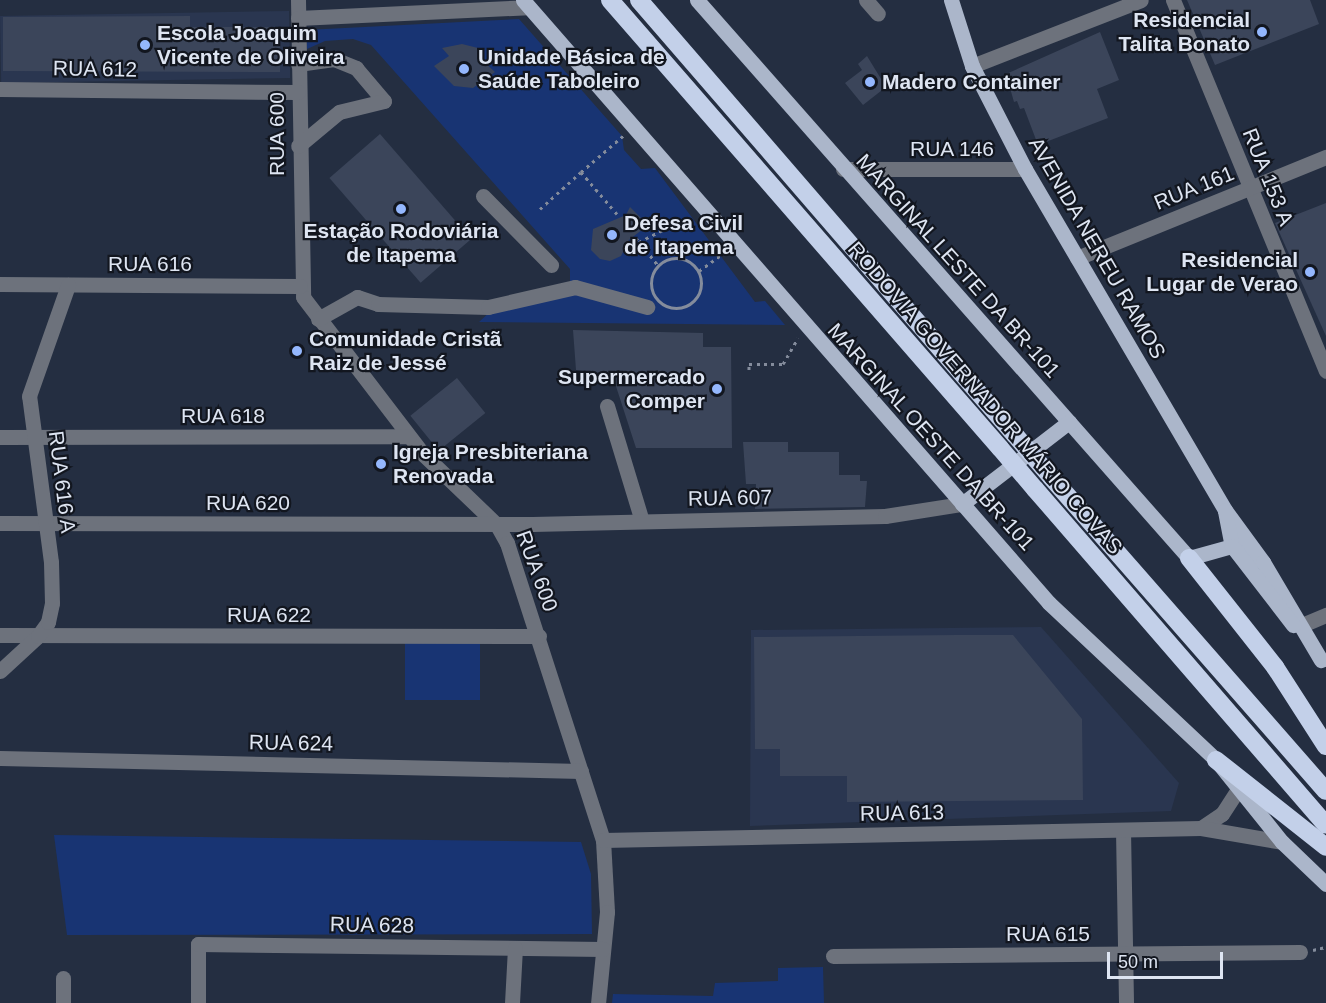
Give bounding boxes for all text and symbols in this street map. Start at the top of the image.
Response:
place label: Residencial Talita Bonato [1119,7,1250,57]
place label: Escola Joaquim Vicente de Oliveira [157,20,345,70]
marker: Residencial Talita Bonato [1255,25,1269,39]
marker: Escola Joaquim Vicente de Oliveira [138,38,152,52]
place label: Unidade Básica de Saúde Taboleiro [478,44,665,94]
street label: RUA 612 [52,56,138,82]
marker: Unidade Básica de Saúde Taboleiro [455,60,473,78]
place label: Madero Container [882,69,1061,95]
marker: Madero Container [863,75,877,89]
street label: RUA 600 [264,91,290,177]
street label: RUA 153 A [1237,124,1299,230]
street label: AVENIDA NEREU RAMOS [1023,132,1171,364]
street label: RUA 146 [909,136,995,162]
street label: MARGINAL LESTE DA BR-101 [850,148,1066,384]
street label: RUA 161 [1150,160,1238,216]
marker: Estação Rodoviária de Itapema [394,202,408,216]
place label: Defesa Civil de Itapema [624,210,743,260]
place label: Estação Rodoviária de Itapema [304,218,498,268]
marker: Defesa Civil de Itapema [605,228,619,242]
street label: RODOVIA GOVERNADOR MÁRIO COVAS [842,236,1128,560]
place label: Residencial Lugar de Verao [1146,247,1298,297]
street label: RUA 616 [107,251,193,277]
marker: Residencial Lugar de Verao [1303,265,1317,279]
street label: MARGINAL OESTE DA BR-101 [822,318,1040,556]
place label: Comunidade Cristã Raiz de Jessé [309,326,502,376]
marker: Comunidade Cristã Raiz de Jessé [290,344,304,358]
place label: Supermercado Comper [558,364,705,414]
marker: Supermercado Comper [710,382,724,396]
street label: RUA 618 [180,403,266,429]
street label: RUA 616 A [43,428,81,536]
place label: Igreja Presbiteriana Renovada [393,439,588,489]
marker: Igreja Presbiteriana Renovada [374,457,388,471]
street label: RUA 607 [687,485,773,511]
street label: RUA 620 [205,490,291,516]
street label: RUA 600 [511,527,563,615]
street label: RUA 622 [226,602,312,628]
street label: RUA 624 [248,730,334,756]
street label: RUA 613 [859,800,945,826]
street label: RUA 628 [329,912,415,938]
street label: RUA 615 [1005,921,1091,947]
scale bar [1110,940,1226,978]
text: 50 m [1118,952,1158,972]

